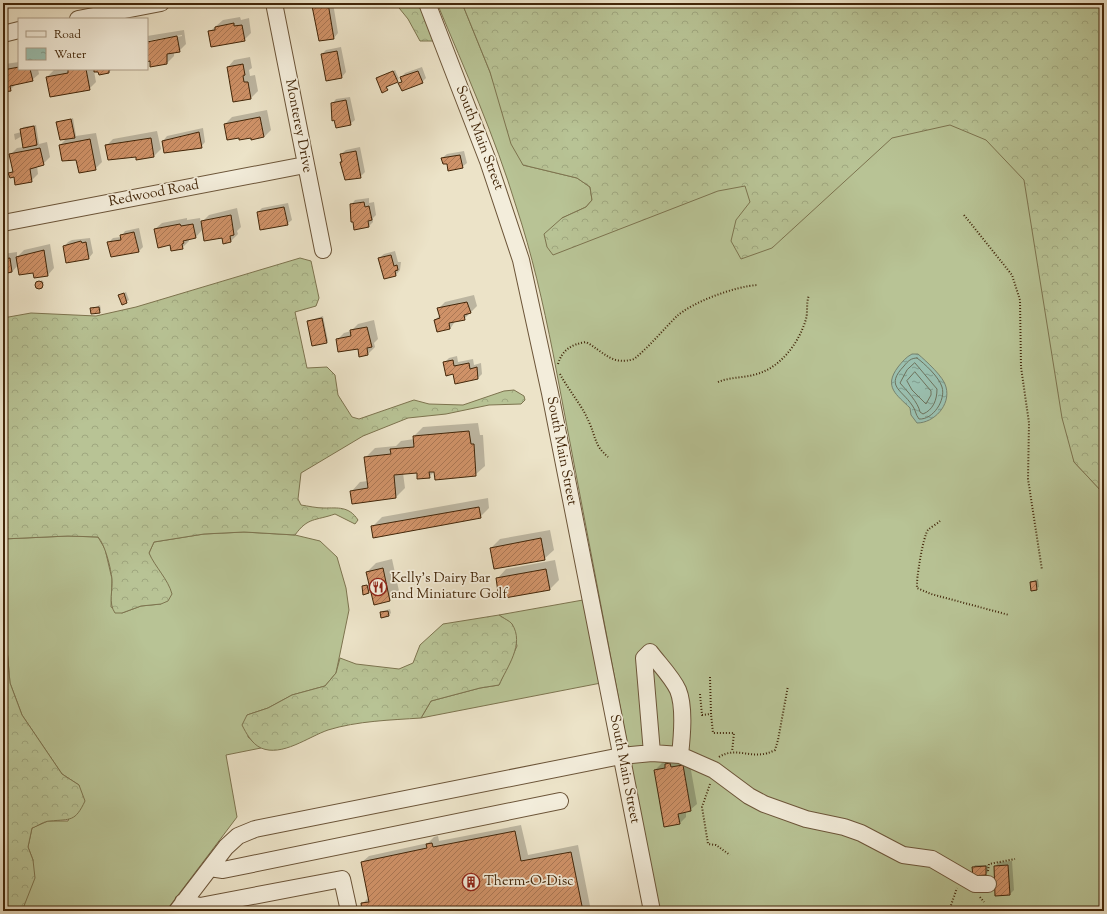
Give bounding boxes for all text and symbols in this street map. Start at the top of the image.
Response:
legend [18,18,148,70]
text: Road [54,26,81,44]
text: Water [54,46,87,64]
street label: Monterey Drive [279,77,317,175]
street label: South Main Street [450,83,508,193]
street label: Redwood Road [107,175,201,213]
street label: South Main Street [541,395,581,507]
place label: Kelly's Dairy Bar and Miniature Golf [391,569,508,605]
restaurant icon: Kelly's Dairy Bar and Miniature Golf [368,577,388,597]
street label: South Main Street [604,713,644,825]
building icon: Therm-O-Disc [461,872,481,892]
place label: Therm-O-Disc [484,872,574,892]

